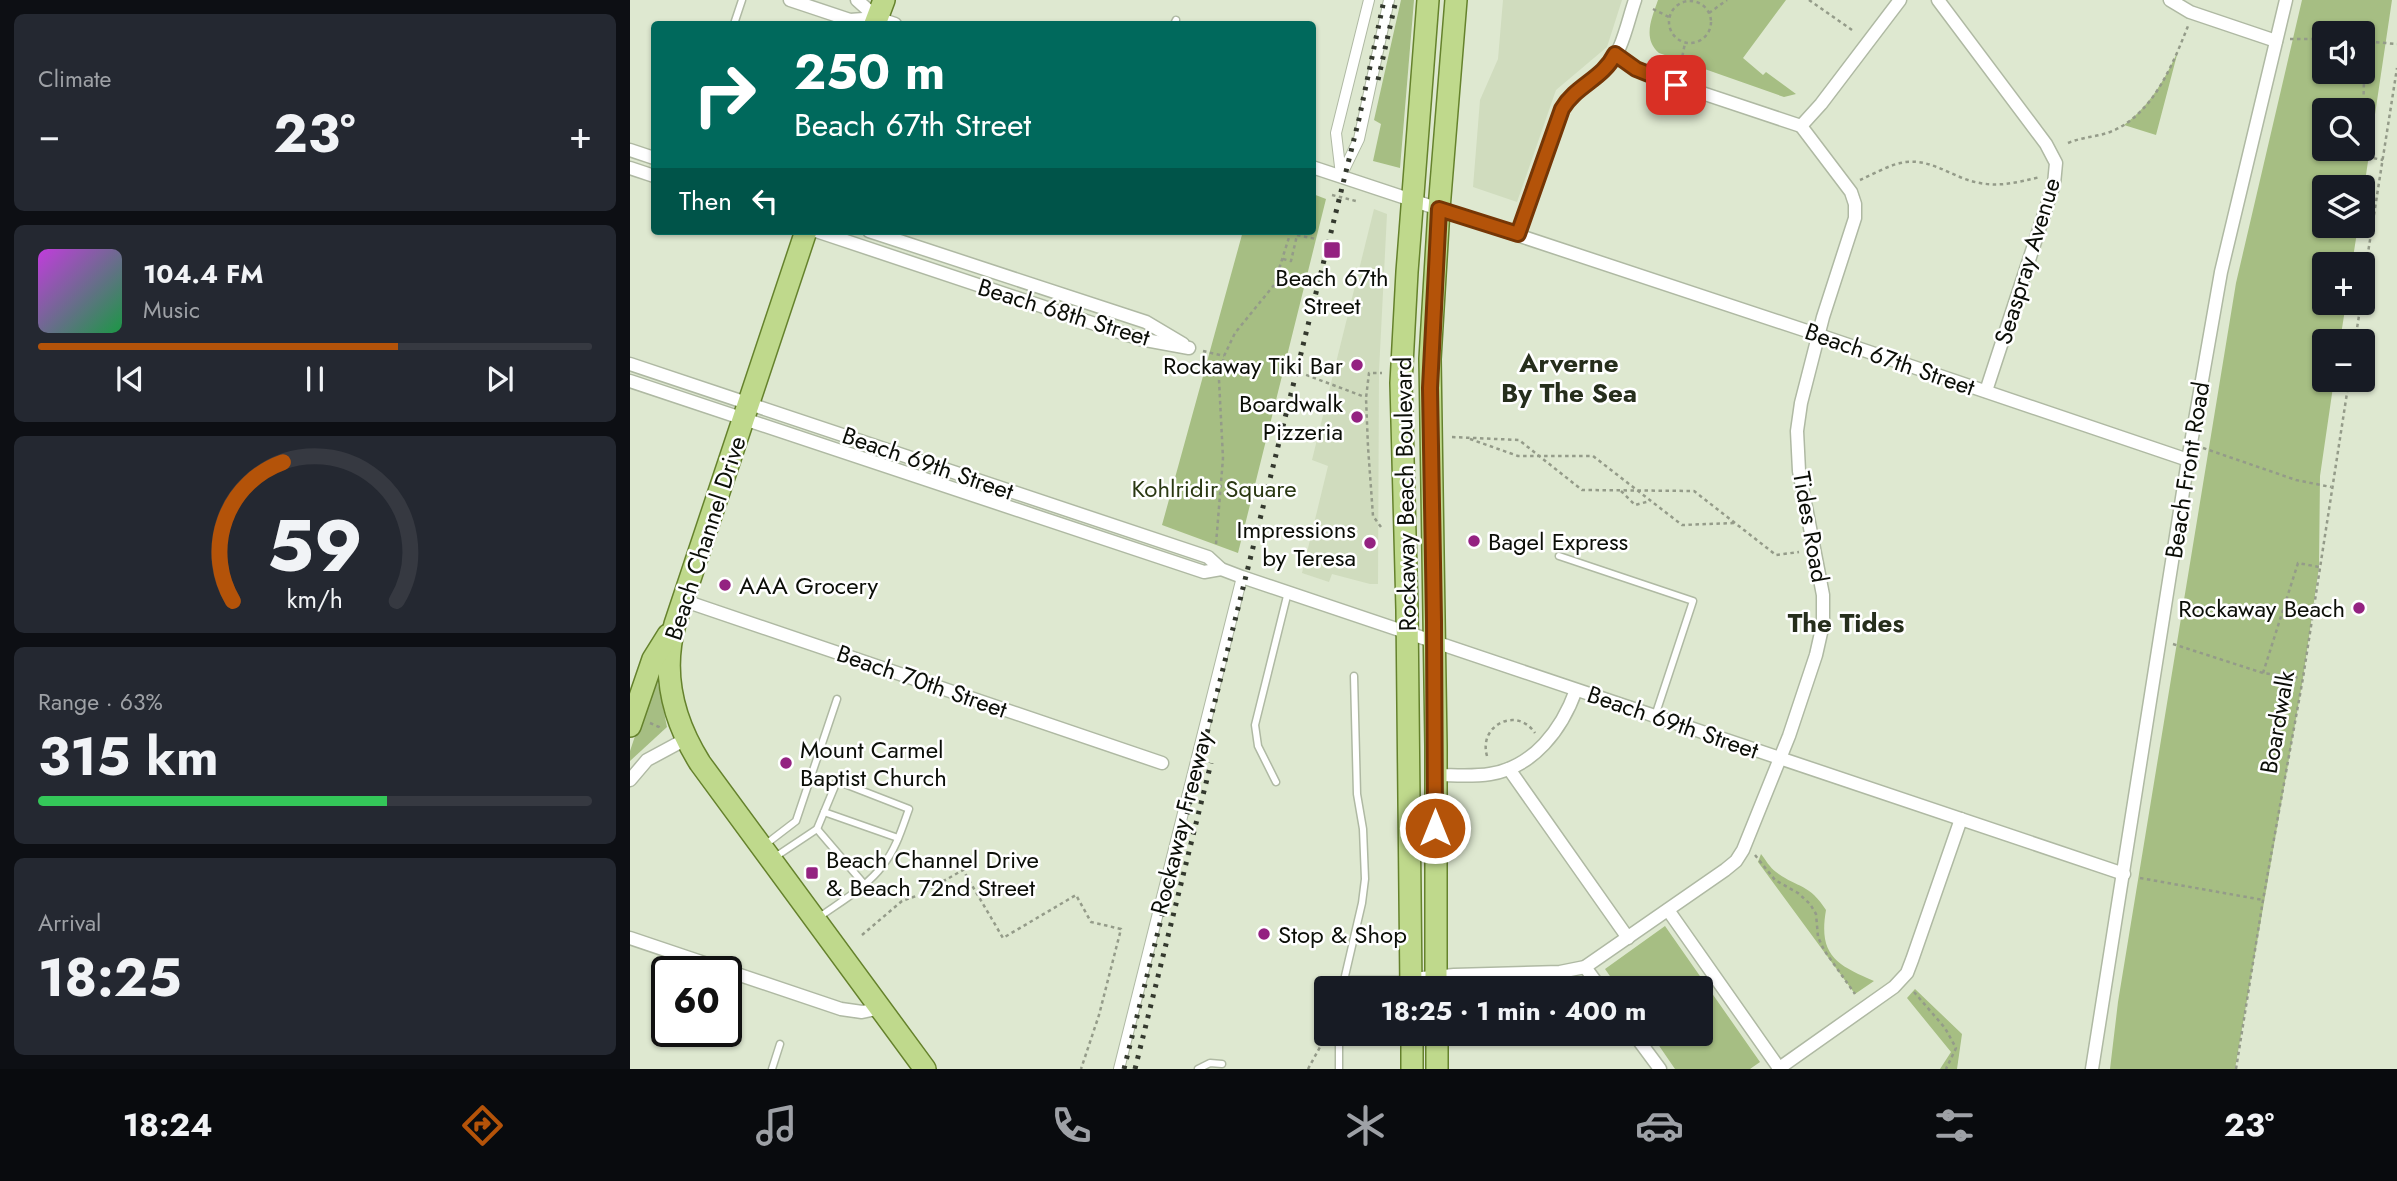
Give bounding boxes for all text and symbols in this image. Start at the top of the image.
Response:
map controls [2312,21,2375,392]
button: sound [2312,21,2375,84]
text: 250 m [794,37,945,107]
icon: right [679,49,770,140]
pin [1646,55,1706,115]
text: Climate [38,62,111,96]
icon: arrive [1657,66,1695,104]
text: 23° [274,96,355,172]
button: search [2312,98,2375,161]
text: Beach 67th Street [794,102,1031,148]
text: − [38,107,60,162]
text: + [569,107,592,162]
street label: Seaspray Avenue [1985,173,2069,349]
button: layers [2312,175,2375,238]
text: Then [679,182,732,220]
icon: left [746,182,784,220]
marker: Beach 67th Street [1322,240,1342,260]
button: + [2312,252,2375,315]
text: 104.4 FM [143,255,263,293]
place label: Beach 67th Street [1275,260,1389,323]
street label: Beach 68th Street [974,269,1155,355]
text: Music [143,293,200,327]
street label: Beach 67th Street [1800,314,1980,405]
button: − [2312,329,2375,392]
district label: Arverne By The Sea [1501,344,1637,412]
place label: Rockaway Tiki Bar [1163,348,1344,383]
street label: Rockaway Beach Boulevard [1385,356,1425,632]
marker: Rockaway Tiki Bar [1349,357,1365,373]
icon: previous [111,360,149,398]
icon: pause [296,360,334,398]
icon: next [481,360,519,398]
street label: Beach Front Road [2156,379,2218,561]
place label: Boardwalk Pizzeria [1239,386,1343,449]
marker: Boardwalk Pizzeria [1349,409,1365,425]
street label: Beach 69th Street [838,417,1019,509]
street label: Beach Channel Drive [655,431,755,645]
street label: Tides Road [1784,469,1838,585]
park label: Kohlridir Square [1131,471,1297,506]
text: 59 [267,493,363,598]
place label: Impressions by Teresa [1237,512,1356,575]
place label: Bagel Express [1488,524,1628,559]
marker: Bagel Express [1466,533,1482,549]
marker: Impressions by Teresa [1362,535,1378,551]
place label: AAA Grocery [739,568,879,603]
marker: AAA Grocery [717,577,733,593]
text: km/h [287,580,343,616]
place label: Rockaway Beach [2178,591,2345,626]
marker: Rockaway Beach [2351,600,2367,616]
district label: The Tides [1788,604,1904,642]
street label: Beach 70th Street [832,635,1012,727]
street label: Boardwalk [2251,667,2303,776]
street label: Beach 69th Street [1583,676,1764,768]
text: Range · 63% [38,685,163,719]
text: 315 km [38,719,219,795]
street label: Rockaway Freeway [1141,727,1221,918]
place label: Mount Carmel Baptist Church [800,732,947,795]
marker: Mount Carmel Baptist Church [778,755,794,771]
position arrow [1398,791,1472,865]
place label: Beach Channel Drive & Beach 72nd Street [826,842,1039,905]
marker: Beach Channel Drive & Beach 72nd Street [804,865,820,881]
text: Arrival [38,906,101,940]
place label: Stop & Shop [1278,917,1407,952]
marker: Stop & Shop [1256,926,1272,942]
text: 18:25 [38,940,181,1016]
speed limit sign: 60 [651,956,742,1047]
text: 18:25 · 1 min · 400 m [1381,992,1646,1030]
icon: directions [458,1101,507,1150]
icon: music [752,1101,801,1150]
icon: phone [1047,1101,1096,1150]
icon: climate [1341,1101,1390,1150]
icon: car [1635,1101,1684,1150]
icon: filters [1930,1101,1979,1150]
text: 18:24 [123,1102,213,1148]
text: 23° [2224,1102,2274,1148]

